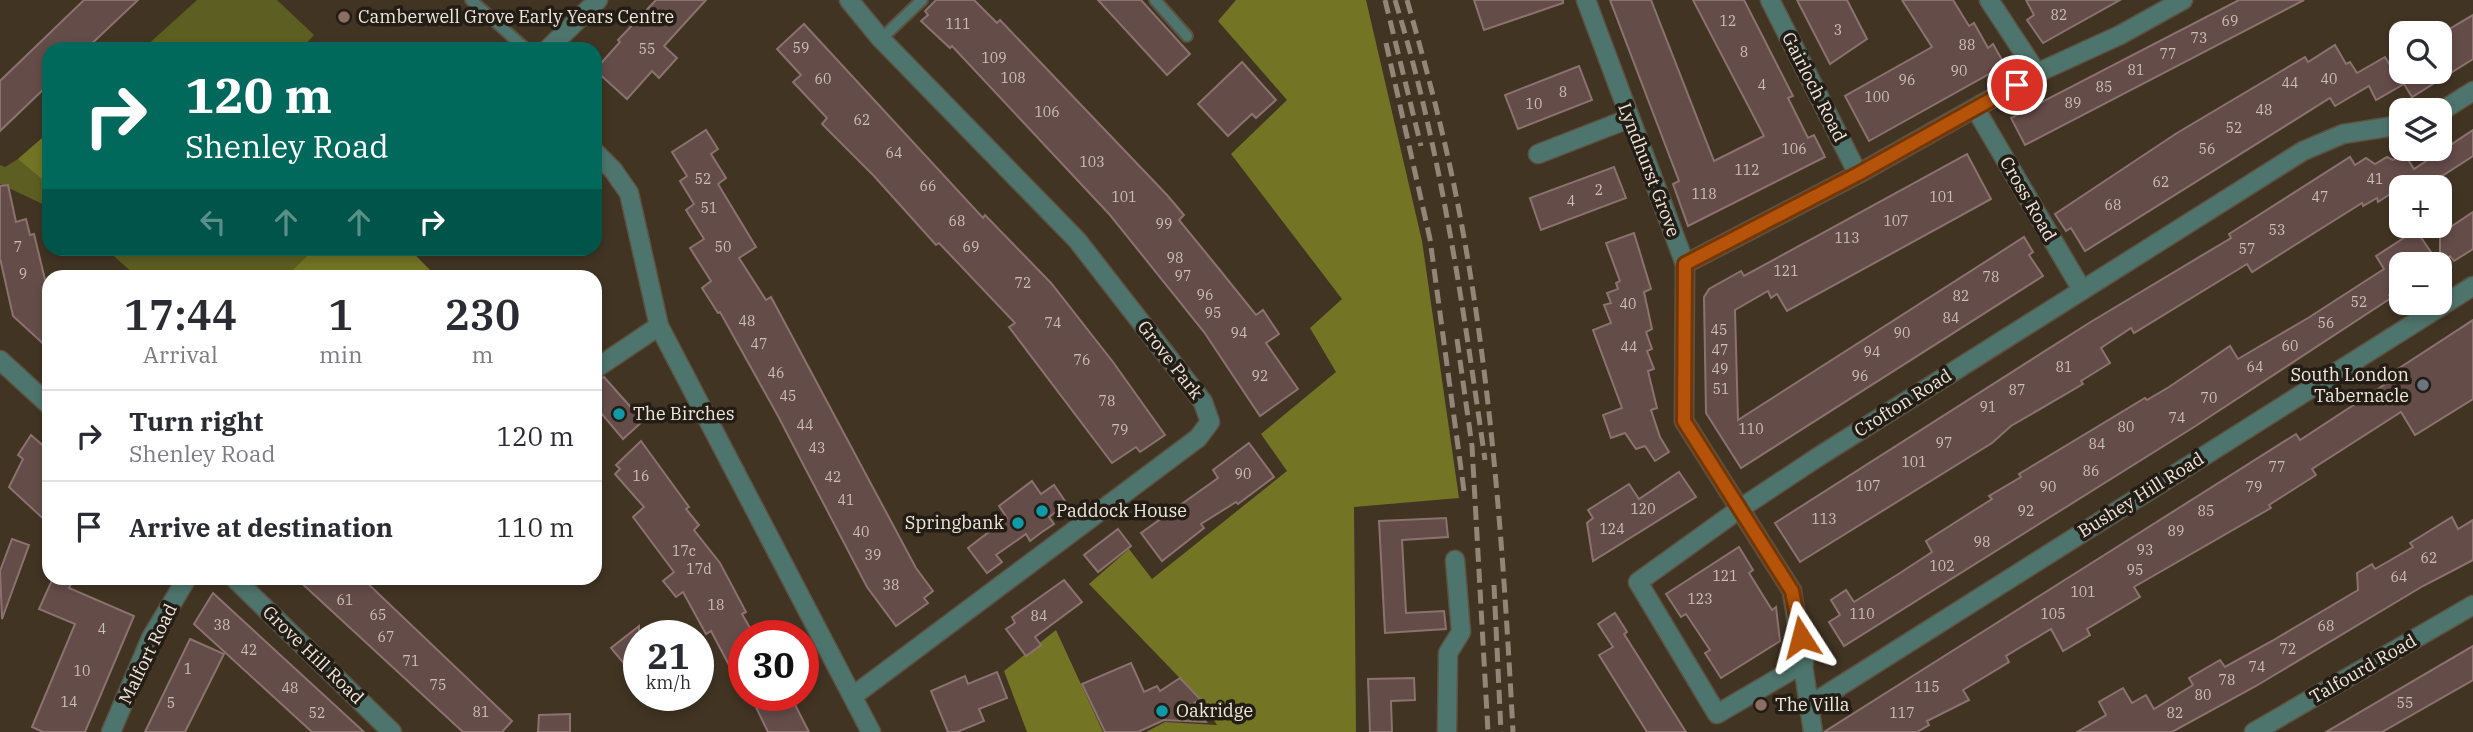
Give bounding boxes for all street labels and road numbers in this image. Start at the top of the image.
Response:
street label: Gairloch Road [1777,28,1852,145]
street label: Lyndhurst Grove [1613,100,1686,240]
street label: Cross Road [1995,152,2062,245]
street label: Grove Park [1133,316,1209,404]
street label: Crofton Road [1850,363,1956,442]
street label: Bushey Hill Road [2074,447,2208,543]
street label: Malfort Road [113,600,182,708]
street label: Grove Hill Road [258,601,369,709]
street label: Talfourd Road [2305,629,2420,708]

